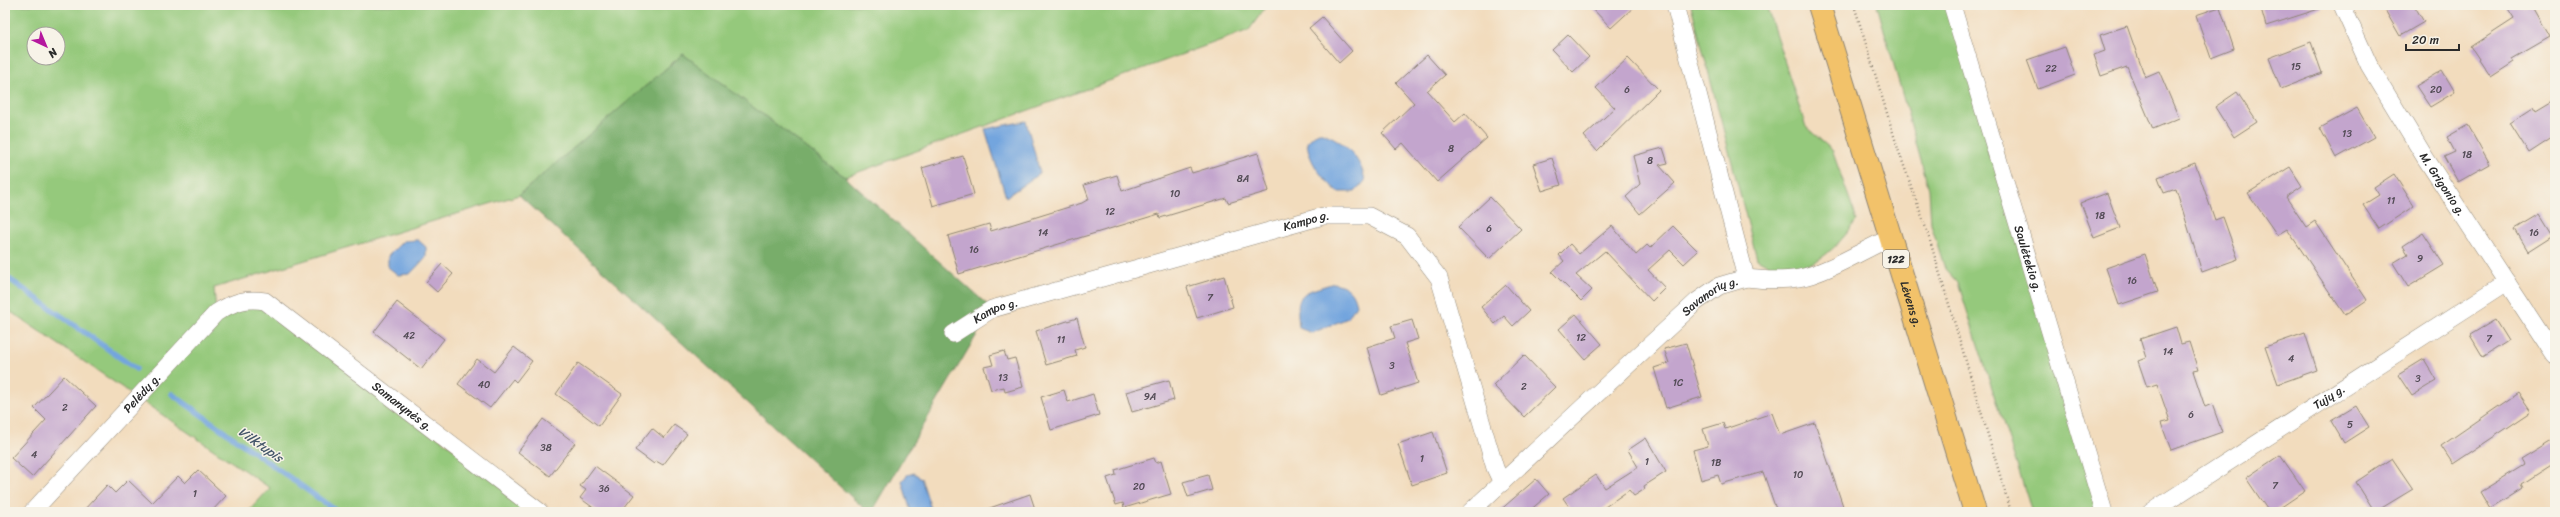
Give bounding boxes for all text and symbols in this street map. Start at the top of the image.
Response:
north arrow [26,26,66,66]
scale bar [2406,26,2459,52]
text: 20 m [2412,29,2439,51]
text: N [43,43,63,63]
house number: 15 [2291,58,2301,76]
house number: 22 [2045,60,2057,78]
house number: 6 [1624,81,1630,99]
house number: 20 [2430,81,2442,99]
house number: 13 [2342,125,2352,143]
house number: 8 [1448,140,1454,158]
house number: 18 [2462,146,2472,164]
street label: M. Grigonio g. [2413,148,2472,221]
house number: 8 [1647,152,1653,170]
house number: 8A [1237,170,1249,188]
house number: 10 [1170,185,1180,203]
house number: 11 [2387,192,2395,210]
house number: 12 [1105,203,1115,221]
street label: Kampo g. [1281,205,1330,238]
house number: 18 [2095,207,2105,225]
house number: 6 [1486,220,1492,238]
street label: Saulėtekio g. [2008,223,2049,295]
house number: 14 [1038,224,1048,242]
house number: 16 [2529,224,2539,242]
house number: 16 [969,241,979,259]
road number: 122 [1883,250,1909,268]
house number: 9 [2417,250,2423,268]
street label: Savanorių g. [1676,270,1741,322]
house number: 16 [2127,272,2137,290]
street label: Lėvens g. [1894,278,1929,330]
house number: 7 [1207,289,1214,307]
street label: Kampo g. [968,291,1021,330]
house number: 42 [403,327,415,345]
house number: 12 [1576,329,1586,347]
house number: 7 [2486,330,2493,348]
house number: 11 [1057,331,1065,349]
house number: 14 [2163,343,2173,361]
house number: 4 [2288,350,2294,368]
house number: 3 [1389,357,1395,375]
street label: Pelėdų g. [117,368,167,418]
house number: 13 [998,369,1008,387]
house number: 3 [2415,370,2421,388]
house number: 1C [1673,374,1684,392]
street label: Samanynės g. [367,376,438,437]
house number: 40 [478,376,490,394]
house number: 2 [1521,378,1527,396]
street label: Tujų g. [2308,378,2350,416]
house number: 9A [1144,388,1156,406]
house number: 2 [62,399,68,417]
house number: 6 [2188,406,2194,424]
house number: 5 [2347,416,2353,434]
water label: Vilktupis [233,420,290,469]
house number: 38 [540,439,552,457]
house number: 4 [31,446,37,464]
house number: 1 [1420,450,1424,468]
house number: 1 [1645,453,1649,471]
house number: 1B [1711,454,1722,472]
house number: 10 [1793,466,1803,484]
house number: 7 [2272,477,2279,495]
house number: 20 [1133,478,1145,496]
house number: 36 [598,480,610,498]
house number: 1 [193,485,197,503]

